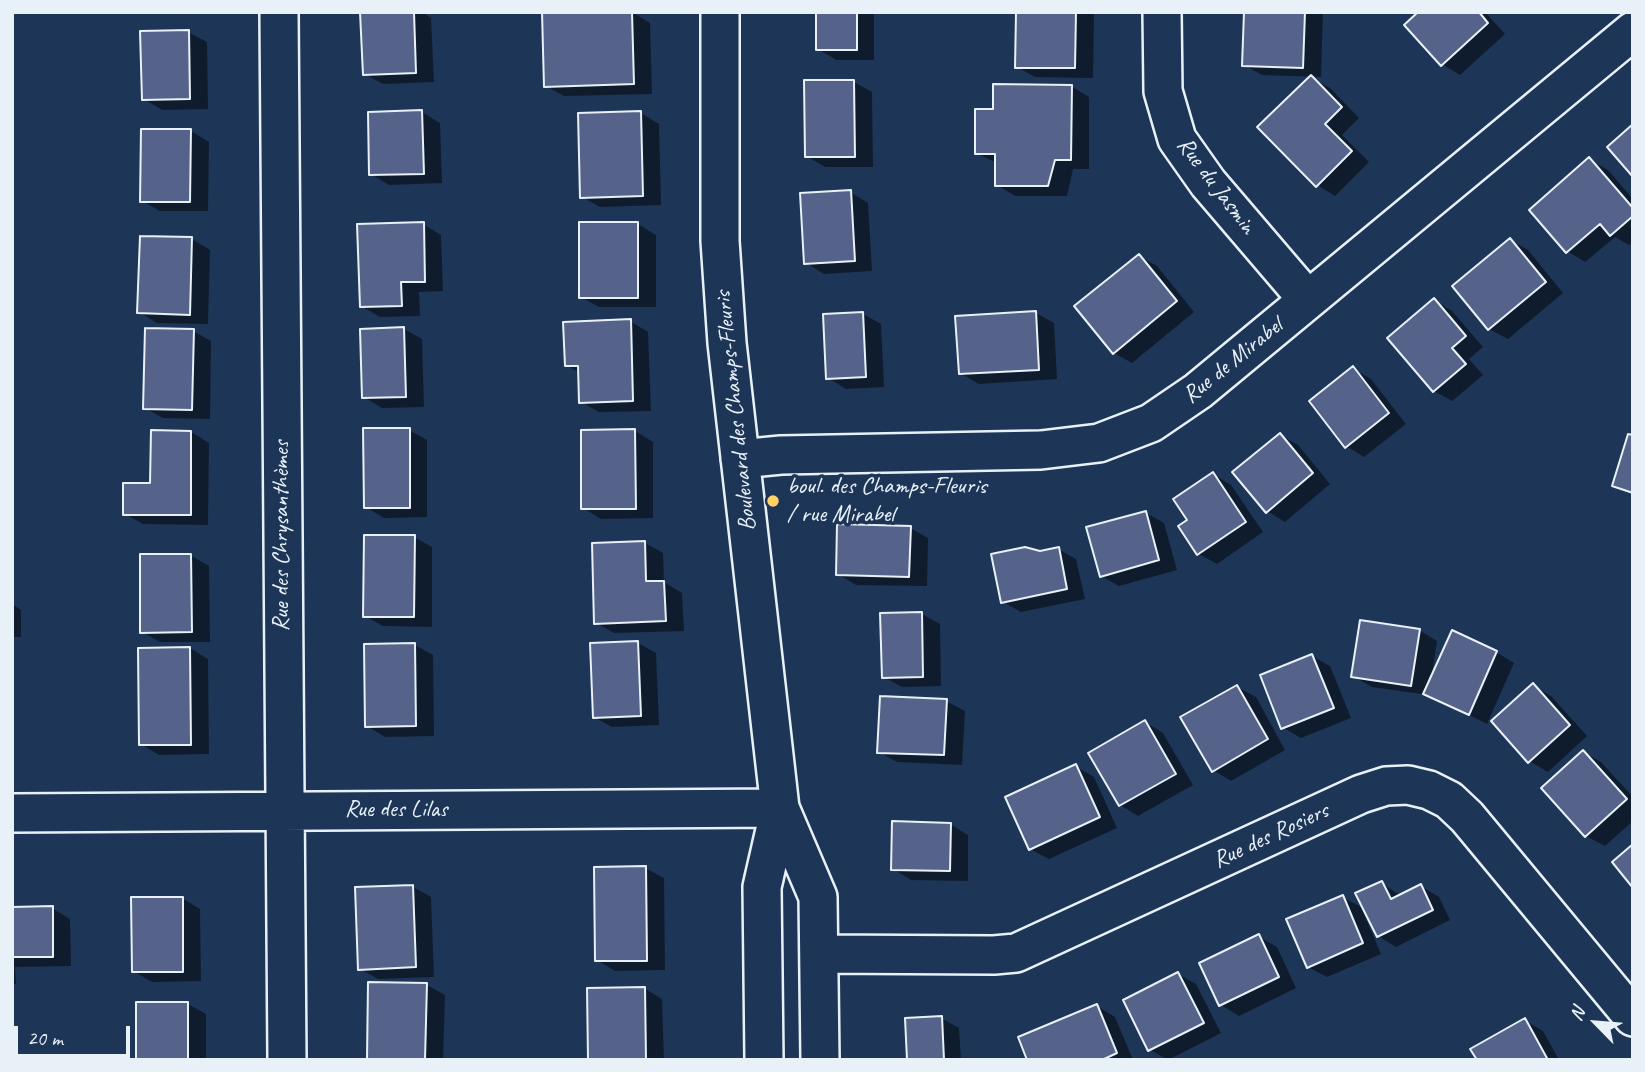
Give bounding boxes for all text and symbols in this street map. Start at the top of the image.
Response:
street label: Rue du Jasmin [1170,132,1262,240]
street label: Boulevard des Champs-Fleuris [709,289,763,533]
street label: Rue de Mirabel [1177,312,1289,410]
street label: Rue des Chrysanthèmes [268,441,296,631]
place label: boul. des Champs-Fleuris / rue Mirabel [787,473,987,529]
marker: boul. des Champs-Fleuris / rue Mirabel [765,493,781,509]
street label: Rue des Lilas [345,796,447,824]
street label: Rue des Rosiers [1209,797,1333,875]
north arrow [1561,988,1631,1058]
text: N [1564,1004,1590,1025]
scale bar [18,1012,133,1056]
text: 20 m [27,1025,63,1051]

